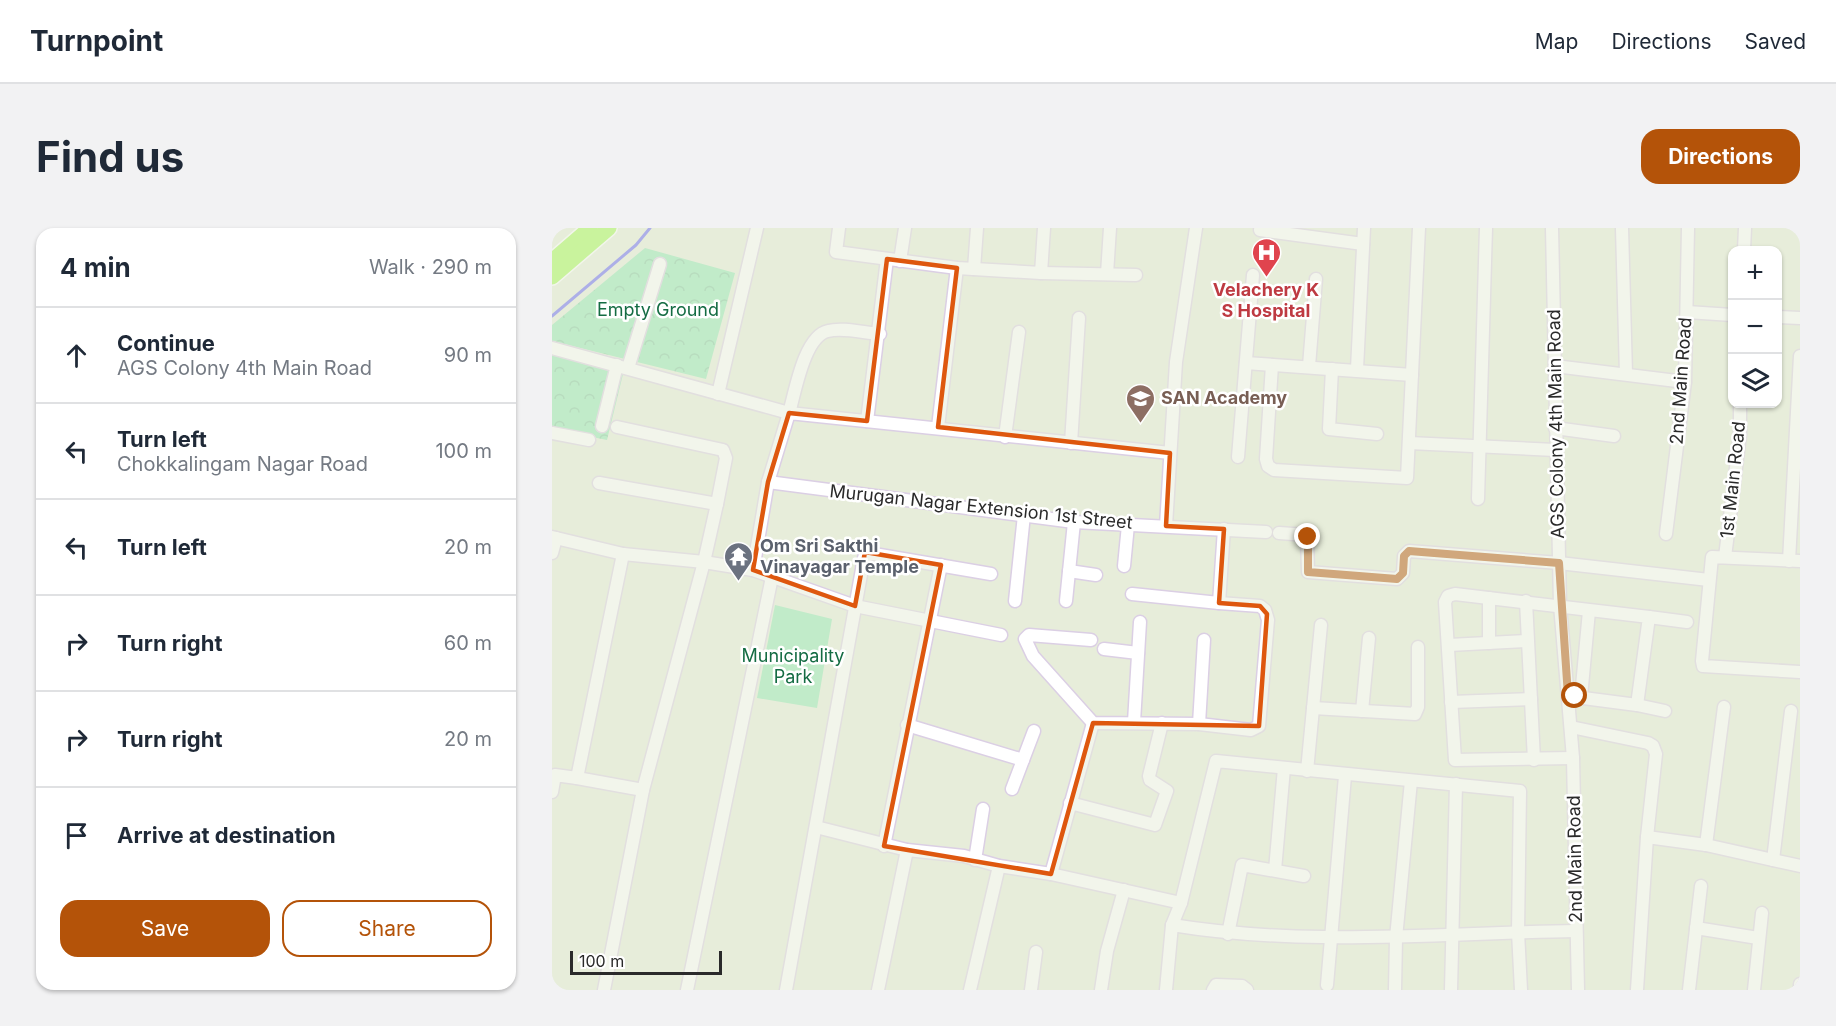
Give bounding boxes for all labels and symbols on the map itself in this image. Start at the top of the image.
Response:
hospital icon: Velachery K S Hospital [1250,237,1282,279]
place label: Velachery K S Hospital [1213,279,1319,321]
park label: Empty Ground [597,299,719,320]
street label: AGS Colony 4th Main Road [1543,309,1568,539]
street label: 2nd Main Road [1666,317,1695,445]
school or university icon: SAN Academy [1124,382,1156,424]
place label: SAN Academy [1161,387,1287,408]
street label: 1st Main Road [1716,420,1749,540]
street label: Murugan Nagar Extension 1st Street [828,480,1134,533]
route end [1294,523,1320,549]
place label: Om Sri Sakthi Vinayagar Temple [760,535,919,577]
temple icon: Om Sri Sakthi Vinayagar Temple [723,540,755,582]
park label: Municipality Park [742,645,844,687]
route start [1561,682,1587,708]
street label: 2nd Main Road [1563,795,1586,923]
scale bar [570,948,722,976]

